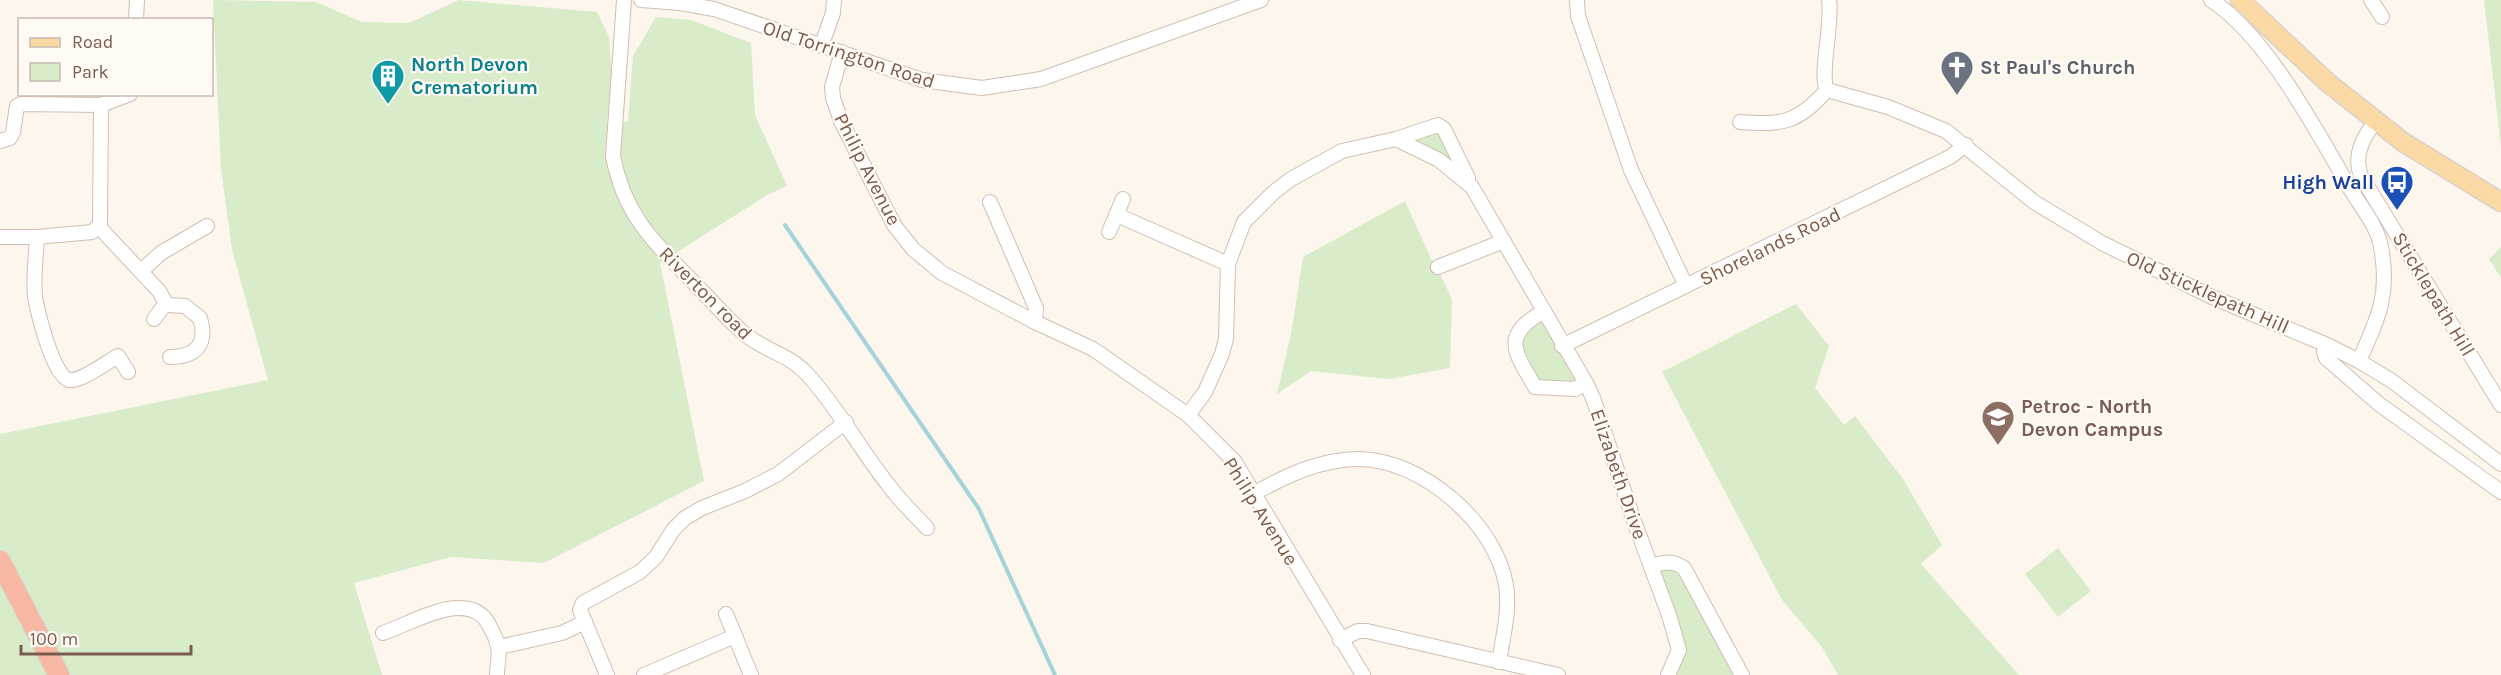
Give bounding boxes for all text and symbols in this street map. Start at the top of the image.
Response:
street label: Old Torrington Road [760,16,938,93]
legend [18,18,213,96]
text: Road [72,31,113,53]
church icon: St Paul's Church [1939,49,1975,96]
place label: North Devon Crematorium [411,53,538,99]
place label: St Paul's Church [1980,56,2135,79]
building icon: North Devon Crematorium [370,58,406,105]
text: Park [72,61,109,83]
street label: Philip Avenue [829,109,906,229]
bus stop icon: High Wall [2379,164,2415,211]
place label: High Wall [2282,171,2374,194]
street label: Shorelands Road [1696,202,1845,291]
street label: Sticklepath Hill [2388,228,2480,360]
street label: Riverton road [654,242,757,345]
street label: Old Sticklepath Hill [2123,246,2293,339]
place label: Petroc - North Devon Campus [2021,395,2163,441]
school or university icon: Petroc - North Devon Campus [1980,399,2016,446]
street label: Elizabeth Drive [1585,406,1652,542]
street label: Philip Avenue [1218,453,1303,569]
scale bar [21,618,190,656]
text: 100 m [30,628,78,650]

